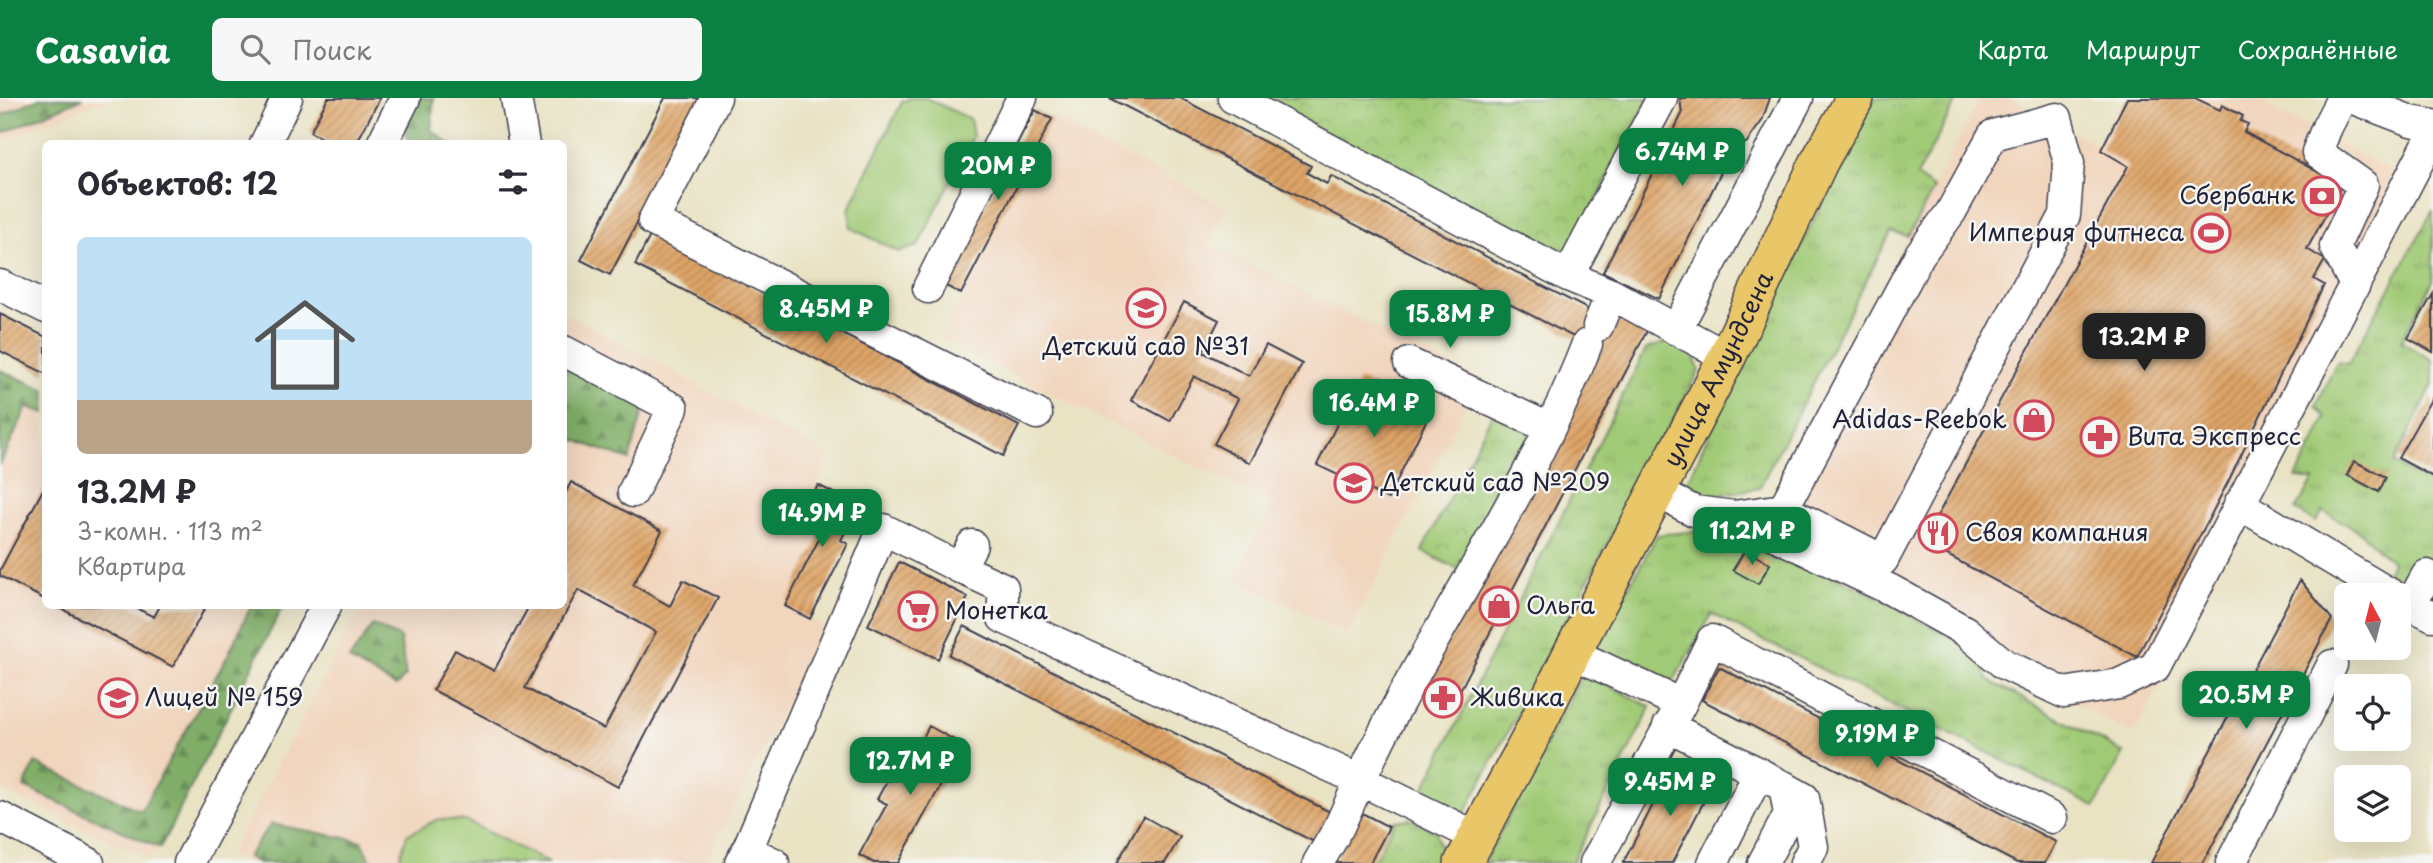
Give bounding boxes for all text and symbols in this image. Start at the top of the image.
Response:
search box [212,18,702,81]
text: Casavia [35,24,170,74]
icon: search [236,30,274,68]
text: Поиск [292,30,371,69]
text: Карта [1977,31,2048,67]
text: Маршрут [2086,31,2200,67]
text: Сохранённые [2238,31,2398,67]
pin: 6.74M ₽ [1617,129,1747,188]
text: 6.74M ₽ [1635,133,1729,168]
pin: 20M ₽ [949,142,1047,202]
text: 20M ₽ [960,147,1036,182]
text: Объектов: 12 [77,160,278,205]
icon: filters [494,163,532,201]
bank icon: Сбербанк [2301,175,2343,217]
place label: Сбербанк [2179,176,2296,212]
sports icon: Империя фитнеса [2190,212,2232,254]
place label: Империя фитнеса [1969,213,2184,249]
street label: улица Амундсена [1653,265,1781,473]
icon: home [242,282,368,408]
pin: 8.45M ₽ [761,286,891,345]
school or university icon: Детский сад №31 [1125,287,1167,329]
text: 8.45M ₽ [779,290,873,325]
pin: 15.8M ₽ [1385,290,1515,350]
text: 15.8M ₽ [1406,295,1494,330]
pin: 13.2M ₽ [2079,314,2209,373]
text: 13.2M ₽ [2098,318,2190,353]
place label: Детский сад №31 [1042,327,1249,363]
pin: 16.4M ₽ [1309,380,1439,439]
text: 16.4M ₽ [1329,384,1419,419]
shop icon: Adidas-Reebok [2013,399,2055,441]
place label: Adidas-Reebok [1832,400,2007,436]
pharmacy icon: Вита Экспресс [2079,416,2121,458]
place label: Вита Экспресс [2127,417,2301,453]
school or university icon: Детский сад №209 [1333,462,1375,504]
place label: Детский сад №209 [1380,463,1610,499]
text: 13.2M ₽ [77,468,196,513]
pin: 14.9M ₽ [757,490,887,549]
text: 14.9M ₽ [778,494,866,529]
pin: 11.2M ₽ [1687,508,1817,567]
text: 11.2M ₽ [1709,512,1795,547]
restaurant icon: Своя компания [1917,512,1959,554]
text: 3-комн. · 113 m² [77,513,263,548]
place label: Своя компания [1965,513,2149,549]
text: Квартира [77,548,185,583]
north arrow [2334,583,2412,660]
map controls [2334,583,2411,842]
shop icon: Ольга [1478,585,1520,627]
place label: Ольга [1526,586,1595,622]
supermarket icon: Монетка [897,590,939,632]
place label: Монетка [945,591,1048,627]
pin: 20.5M ₽ [2181,672,2311,731]
button: locate [2334,674,2411,751]
text: 20.5M ₽ [2198,676,2294,711]
school or university icon: Лицей № 159 [97,677,139,719]
pharmacy icon: Живика [1422,677,1464,719]
place label: Лицей № 159 [145,678,303,714]
place label: Живика [1470,678,1564,714]
pin: 9.19M ₽ [1812,710,1942,770]
text: 9.19M ₽ [1835,715,1919,750]
pin: 12.7M ₽ [845,738,975,797]
text: 12.7M ₽ [866,742,954,777]
pin: 9.45M ₽ [1605,758,1735,818]
text: 9.45M ₽ [1624,763,1716,798]
button: layers [2334,765,2411,842]

